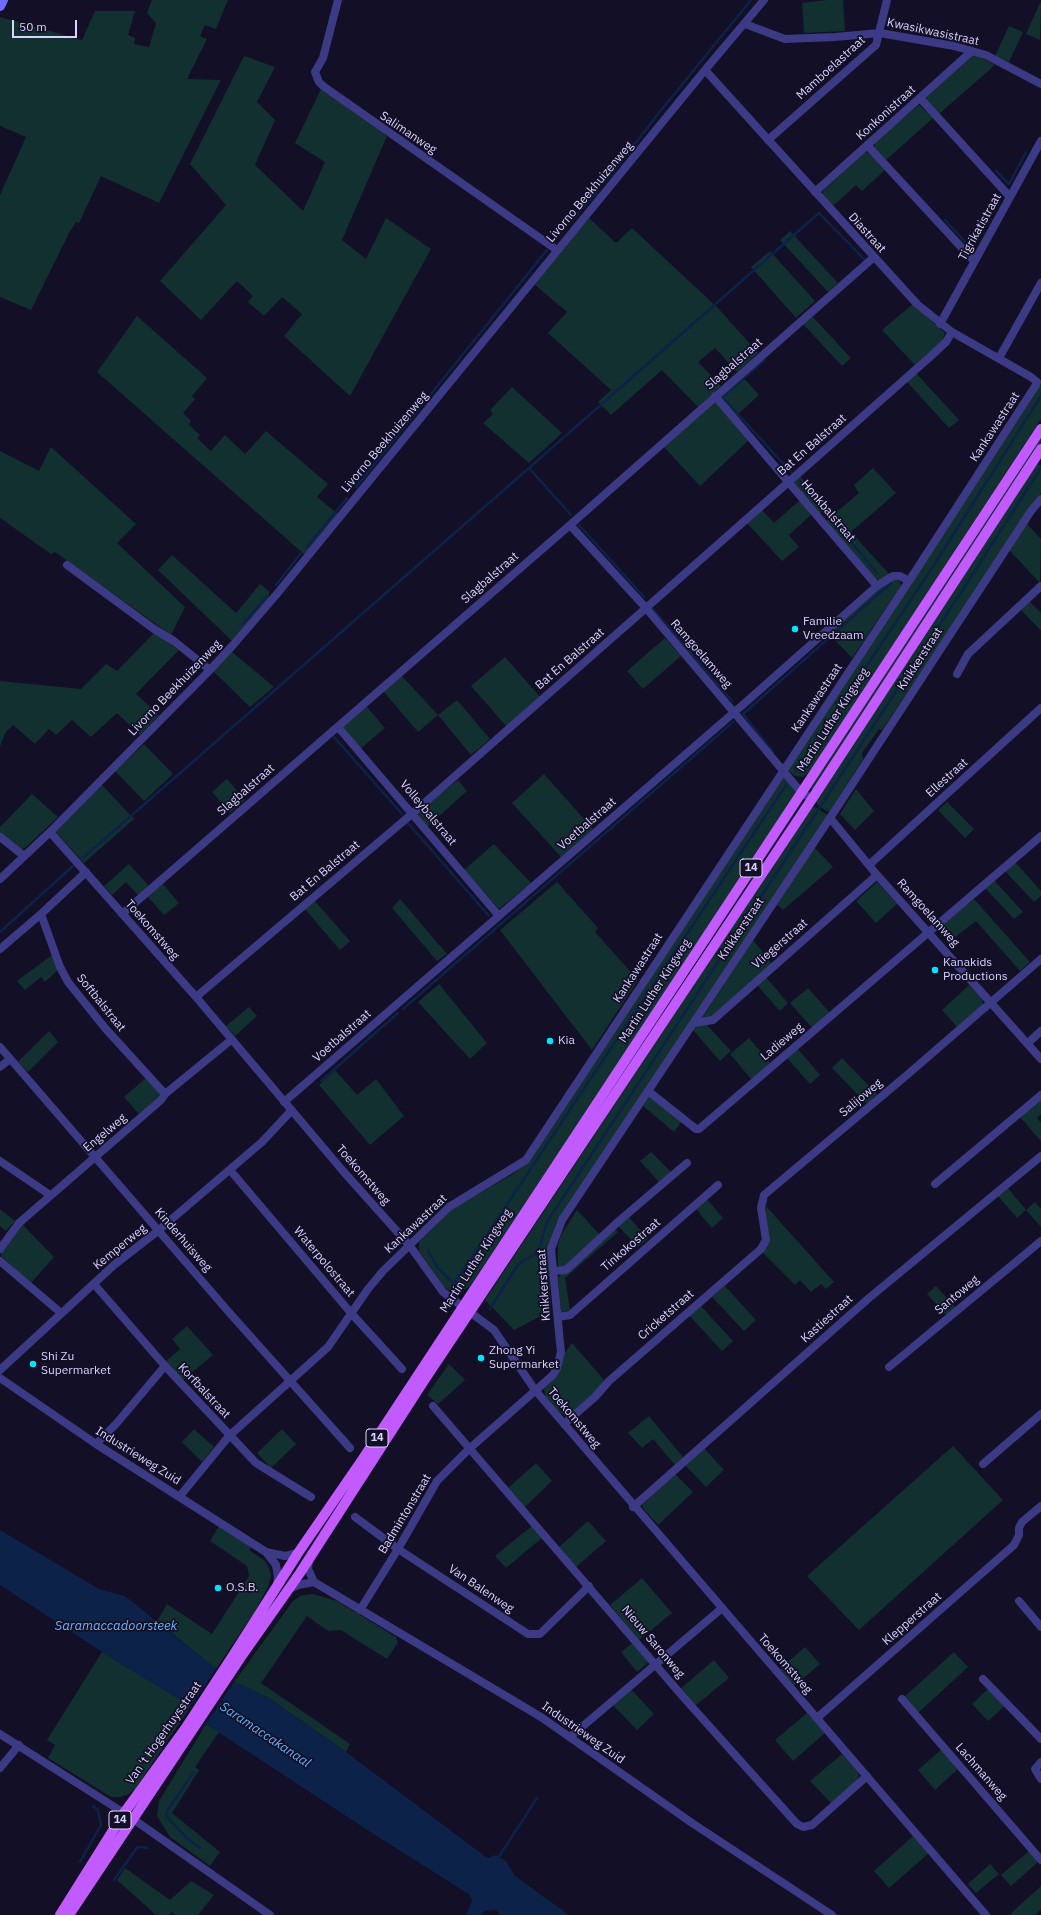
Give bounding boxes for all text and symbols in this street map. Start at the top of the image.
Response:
scale bar [14,12,79,38]
street label: Kwasikwasistraat [886,15,980,49]
text: 50 m [19,19,47,34]
street label: Mamboelastraat [794,33,868,103]
street label: Konkonistraat [853,83,919,143]
street label: Salimanweg [377,109,439,157]
street label: Livorno Beekhuizenweg [544,139,636,245]
street label: Tigrikatistraat [956,191,1004,263]
street label: Diastraat [845,210,889,256]
street label: Slagbalstraat [702,335,766,393]
street label: Livorno Beekhuizenweg [339,389,431,495]
street label: Kankawastraat [967,389,1023,465]
street label: Bat En Balstraat [775,411,849,479]
street label: Honkbalstraat [798,477,858,545]
street label: Slagbalstraat [458,549,522,607]
place label: Familie Vreedzaam [803,615,863,643]
street label: Ramgoelamweg [667,617,735,691]
marker: Familie Vreedzaam [790,624,800,634]
street label: Bat En Balstraat [533,625,607,693]
street label: Knikkerstraat [894,625,946,693]
street label: Livorno Beekhuizenweg [126,637,224,739]
street label: Kankawastraat [789,661,845,735]
street label: Martin Luther Kingweg [794,665,872,775]
street label: Ellestraat [923,755,971,801]
street label: Slagbalstraat [214,761,278,819]
street label: Volleybalstraat [397,777,459,849]
street label: Voetbalstraat [555,795,619,853]
street label: Bat En Balstraat [287,838,363,904]
road number: 14 [740,859,762,877]
street label: Ramgoelamweg [894,876,962,950]
street label: Knikkerstraat [715,895,767,963]
street label: Toekomstweg [122,897,182,963]
street label: Vliegerstraat [749,916,811,972]
street label: Kankawastraat [610,930,666,1006]
street label: Martin Luther Kingweg [616,936,694,1046]
place label: Kanakids Productions [943,956,1008,984]
marker: Kanakids Productions [930,965,940,975]
street label: Softbalstraat [73,971,129,1035]
street label: Voetbalstraat [310,1007,374,1065]
street label: Ladieweg [758,1020,806,1064]
place label: Kia [558,1034,575,1048]
marker: Kia [545,1036,555,1046]
street label: Salijoweg [837,1076,885,1120]
street label: Engelweg [80,1111,130,1155]
street label: Toekomstweg [333,1142,393,1208]
street label: Kankawastraat [382,1191,450,1257]
street label: Kinderhuisweg [151,1205,215,1275]
street label: Martin Luther Kingweg [437,1206,515,1316]
street label: Tinkokostraat [598,1215,664,1275]
street label: Kemperweg [90,1221,150,1273]
street label: Waterpolostraat [290,1224,358,1300]
street label: Knikkerstraat [534,1249,554,1321]
street label: Santoweg [932,1272,982,1318]
street label: Cricketstraat [635,1287,697,1343]
street label: Kastiestraat [798,1292,856,1346]
place label: Zhong Yi Supermarket [489,1344,559,1372]
place label: Shi Zu Supermarket [41,1350,111,1378]
marker: Zhong Yi Supermarket [476,1353,486,1363]
marker: Shi Zu Supermarket [28,1359,38,1369]
street label: Korfbalstraat [175,1360,233,1422]
street label: Toekomstweg [544,1385,604,1451]
street label: Industrieweg Zuid [93,1424,183,1488]
road number: 14 [366,1429,388,1447]
street label: Badmintonstraat [376,1471,434,1557]
street label: Van Balenweg [445,1562,517,1616]
place label: O.S.B. [226,1581,259,1595]
marker: O.S.B. [213,1583,223,1593]
street label: Klepperstraat [879,1589,945,1649]
street label: Nieuw Saronweg [618,1603,688,1681]
water label: Saramaccadoorsteek [55,1618,177,1634]
street label: Toekomstweg [755,1631,815,1697]
street label: Van 't Hogerhuysstraat [123,1679,205,1787]
water label: Saramaccakanaal [217,1699,313,1771]
street label: Industrieweg Zuid [539,1699,627,1767]
street label: Lachmanweg [952,1740,1010,1804]
road number: 14 [109,1811,131,1829]

